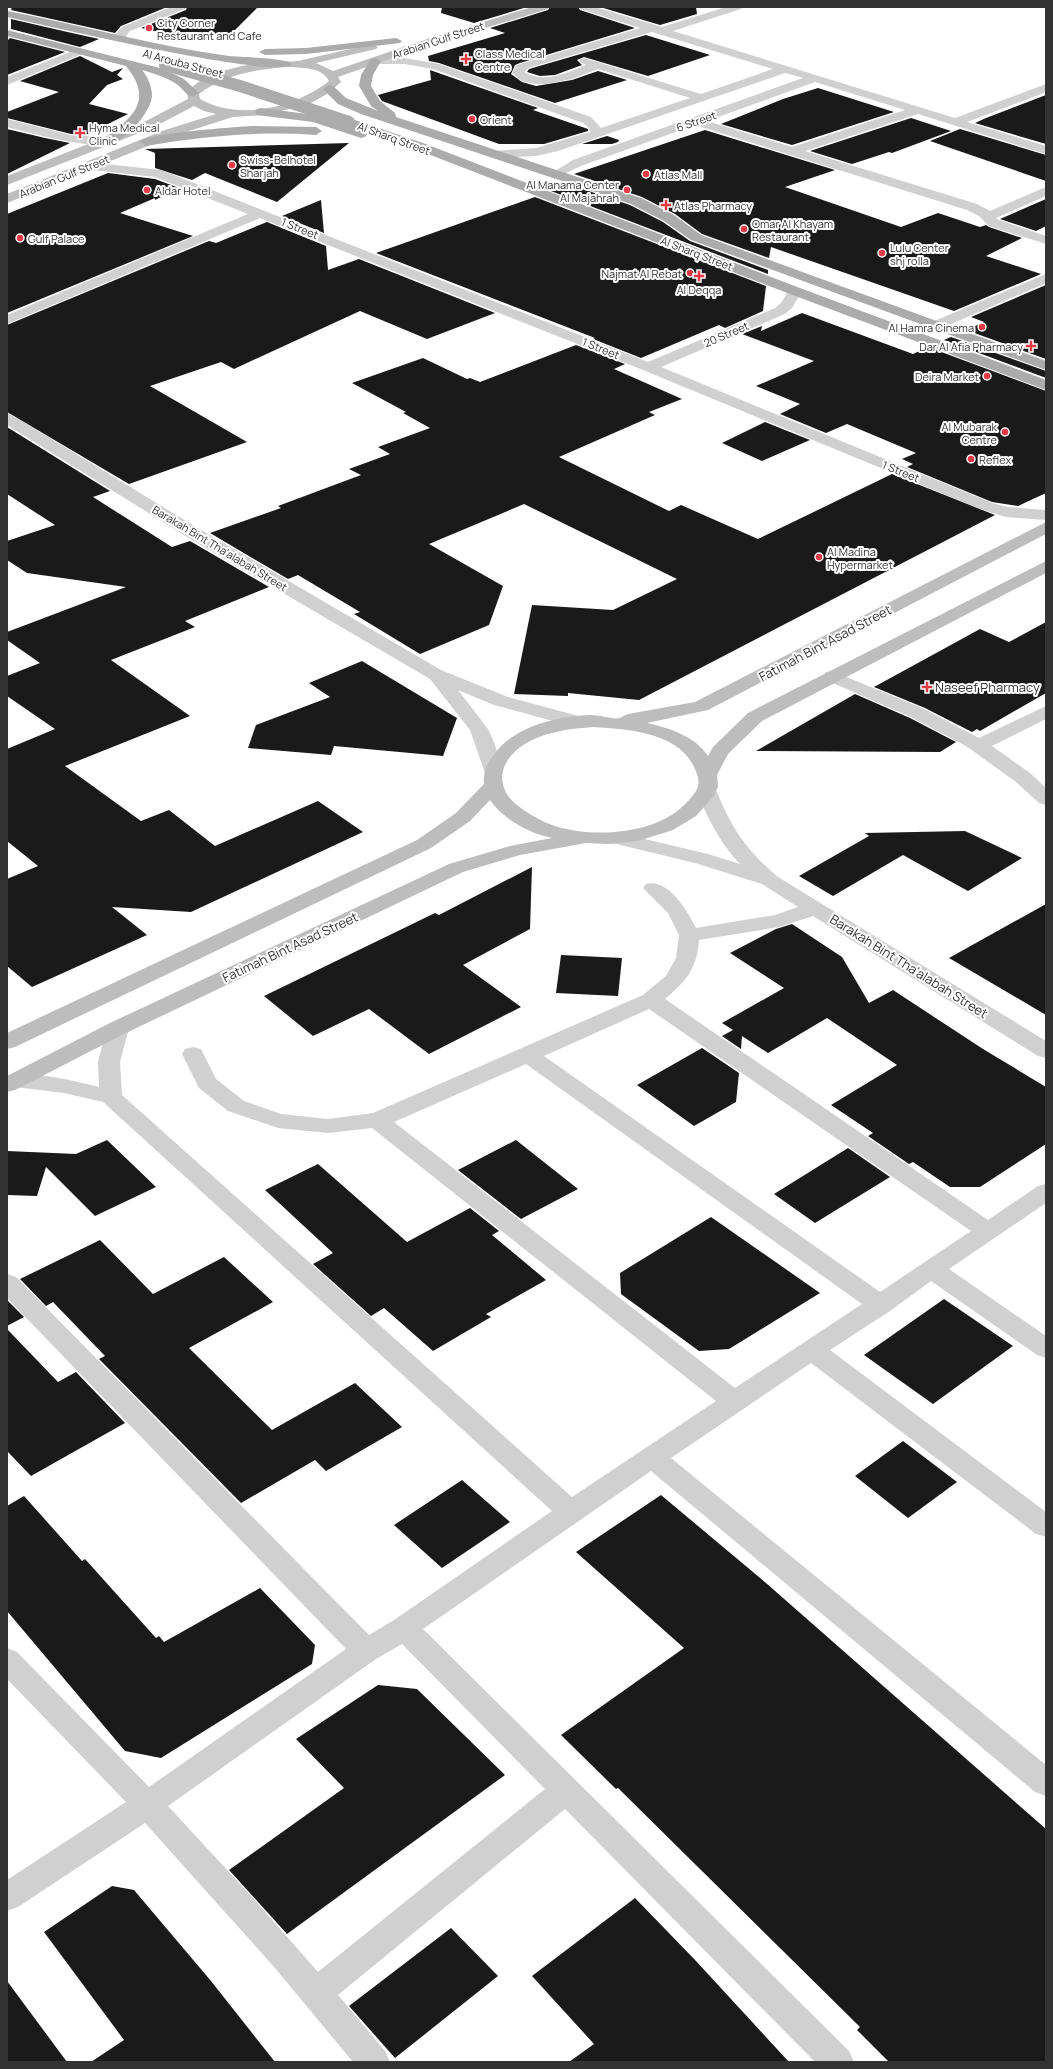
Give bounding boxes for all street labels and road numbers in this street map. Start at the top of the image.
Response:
street label: Arabian Gulf Street [390,18,486,62]
street label: Al Arouba Street [141,45,225,81]
street label: 6 Street [674,107,718,135]
street label: Al Sharq Street [356,118,432,158]
street label: Arabian Gulf Street [17,151,111,201]
street label: 1 Street [279,214,321,242]
street label: Al Sharq Street [659,232,735,274]
street label: 20 Street [701,318,751,350]
street label: 1 Street [580,334,622,362]
street label: 1 Street [880,457,922,485]
street label: Barakah Bint Tha'alabah Street [150,502,290,594]
street label: Fatimah Bint Asad Street [756,600,894,686]
street label: Fatimah Bint Asad Street [219,908,361,986]
street label: Barakah Bint Tha'alabah Street [827,910,991,1022]

